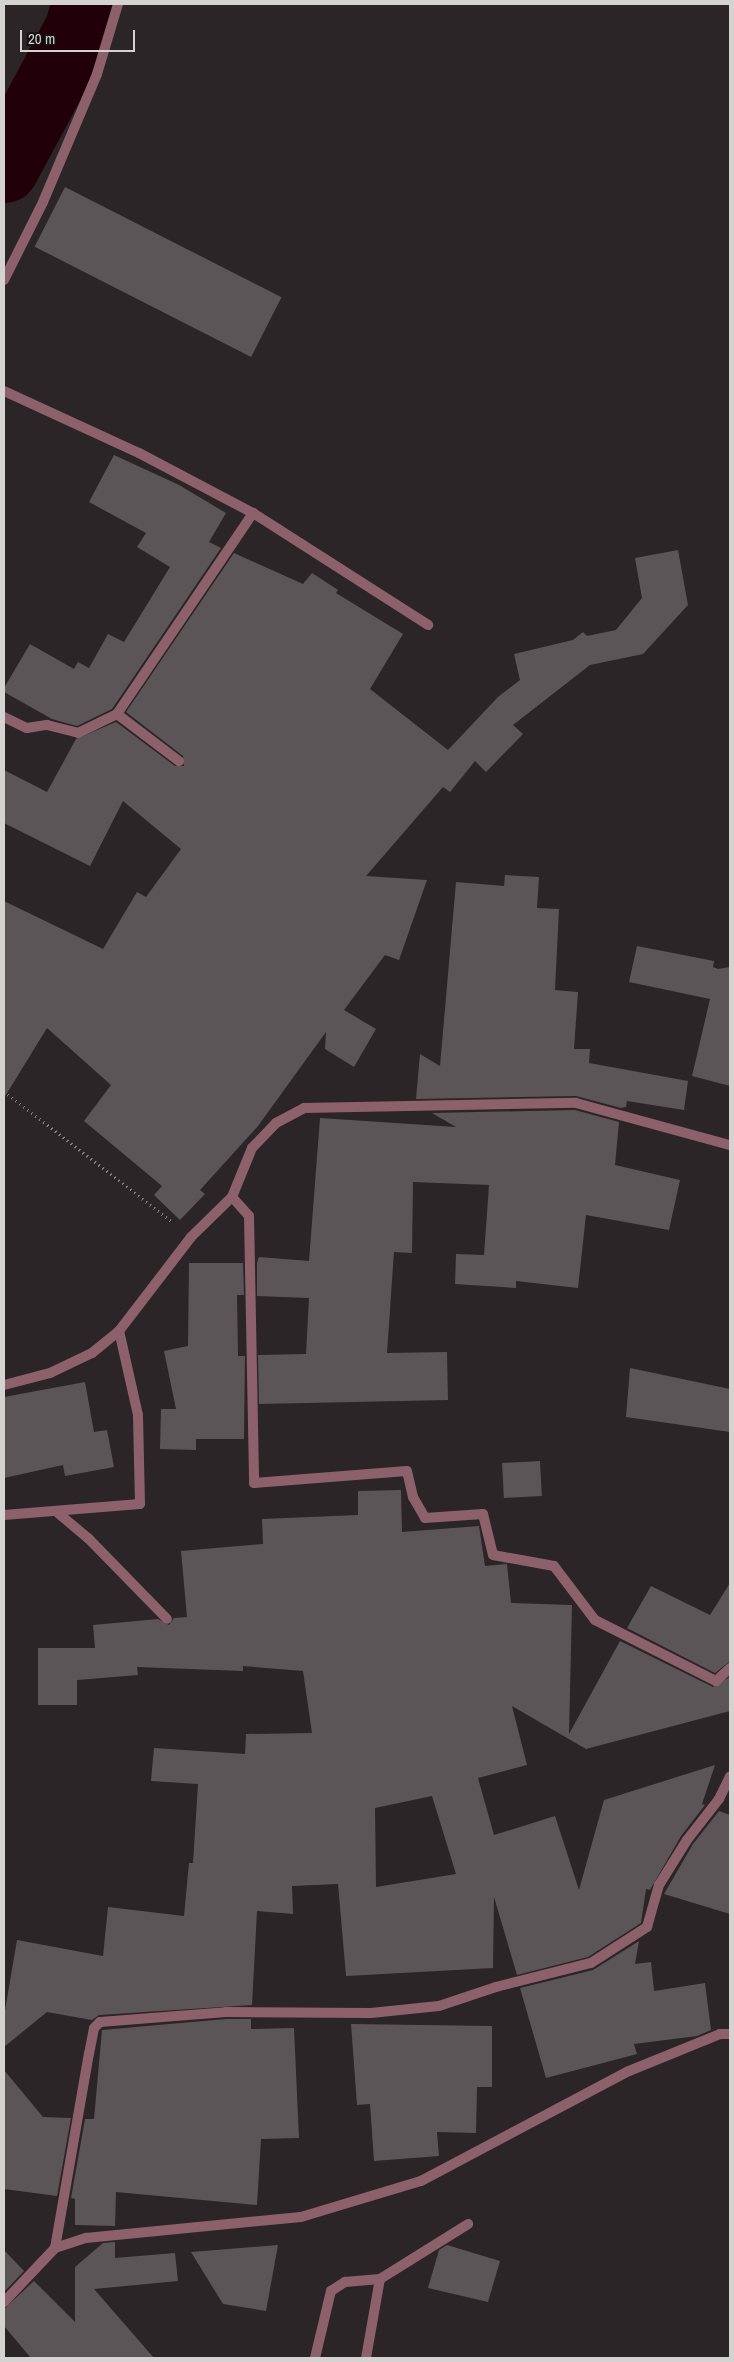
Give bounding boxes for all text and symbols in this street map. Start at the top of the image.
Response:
scale bar [22,20,138,52]
text: 20 m [28,28,55,49]

